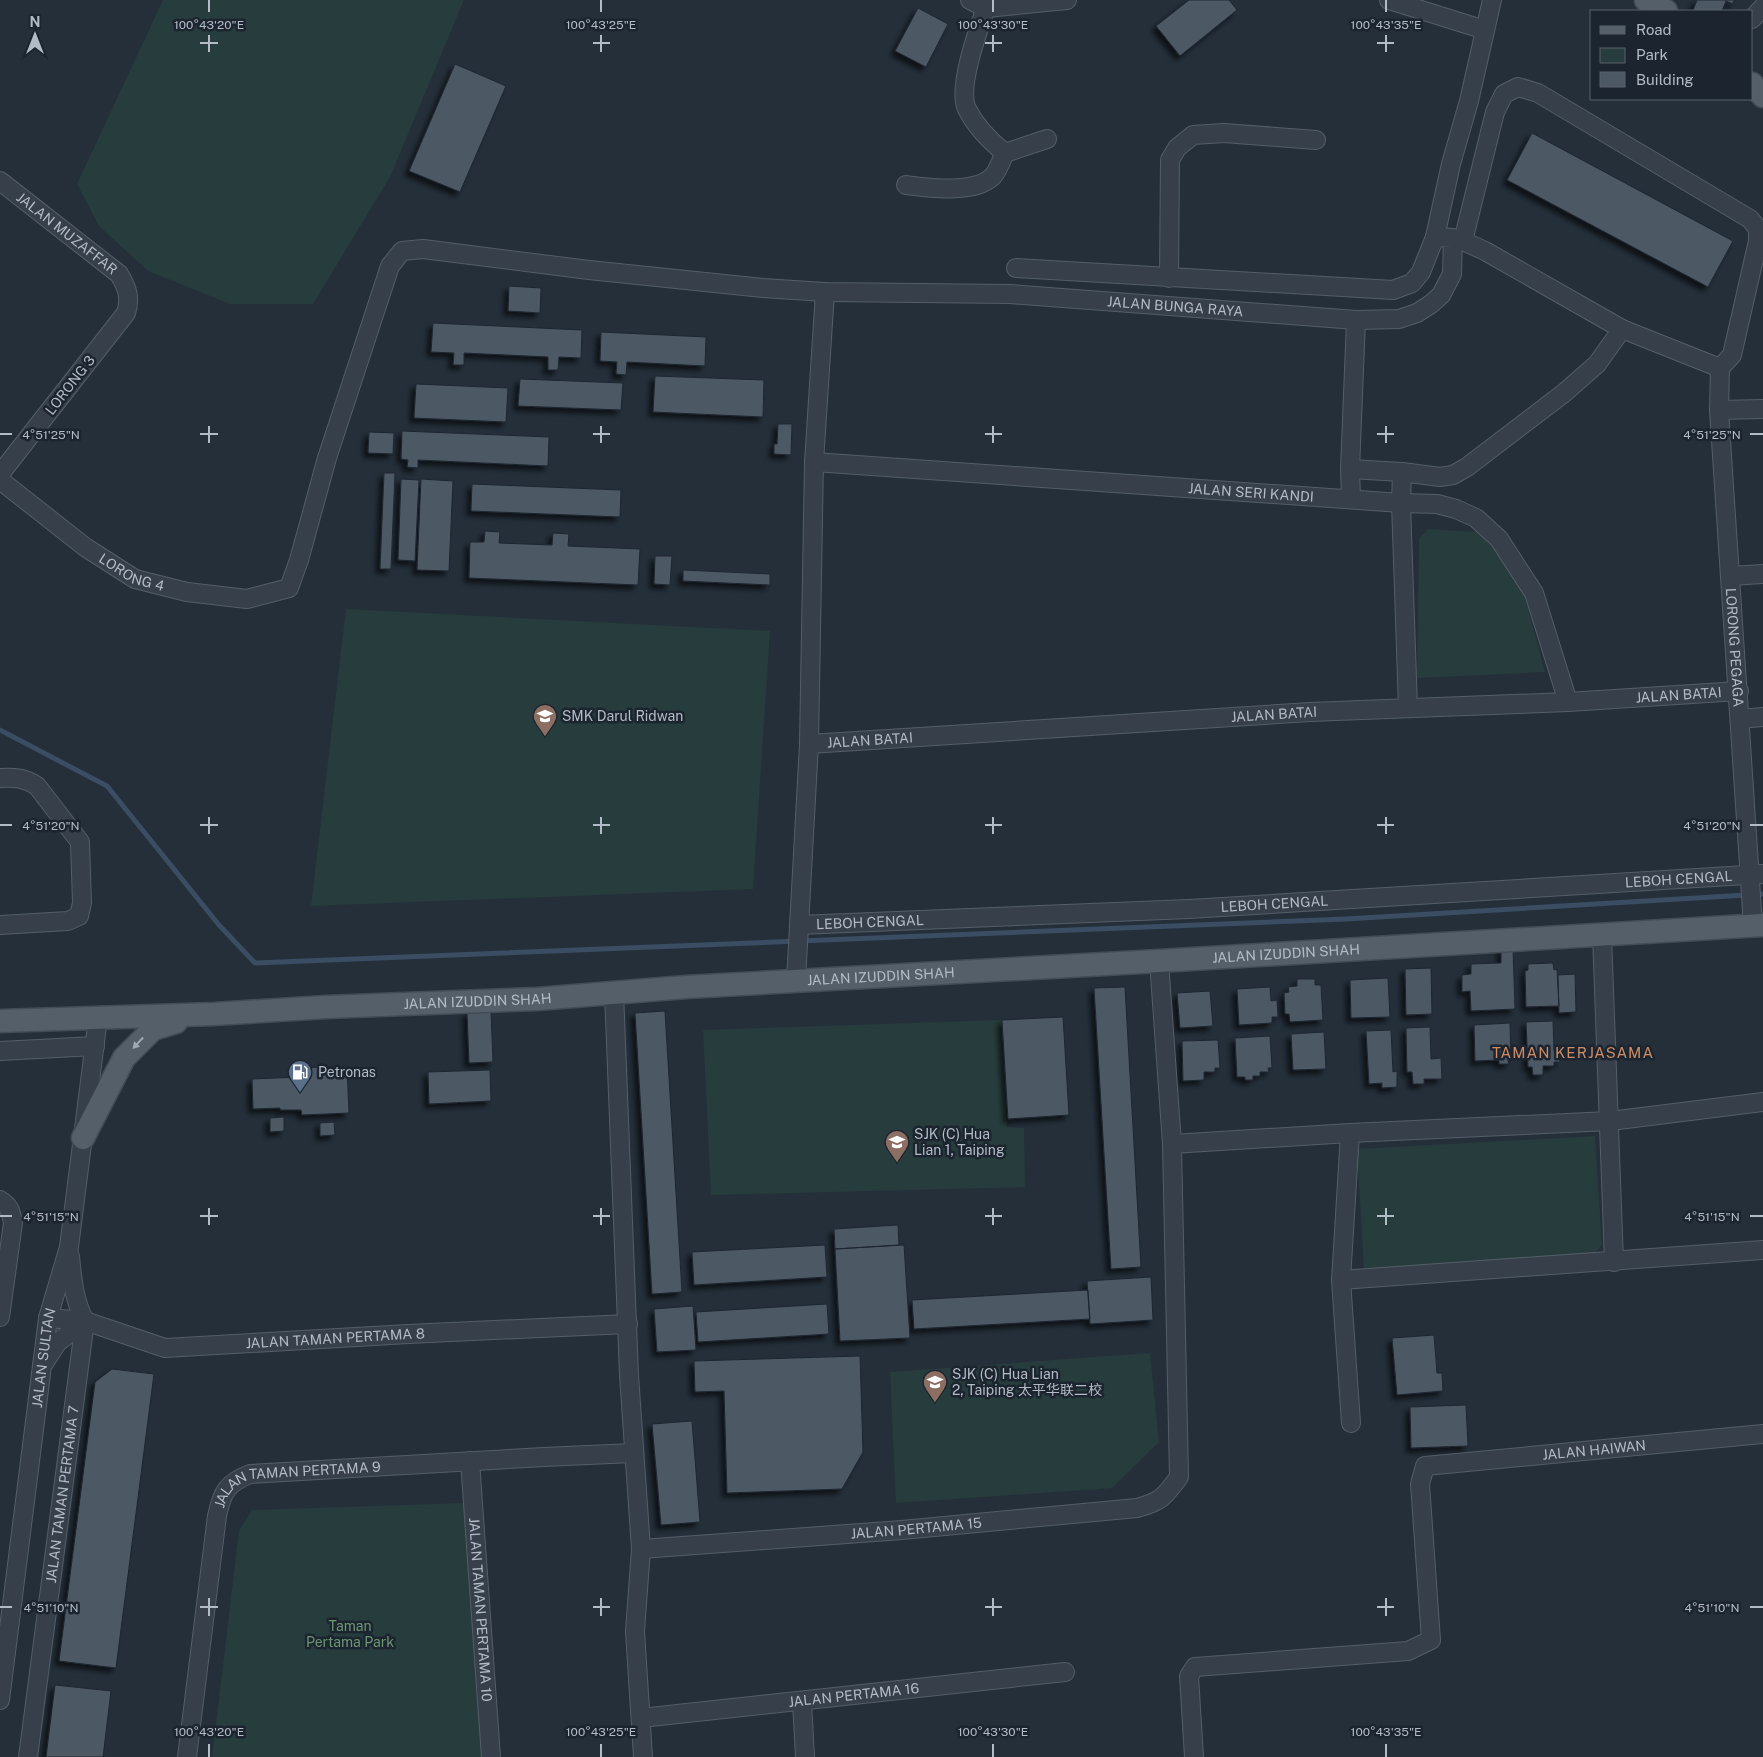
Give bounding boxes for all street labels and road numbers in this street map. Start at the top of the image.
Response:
street label: JALAN MUZAFFAR [13,189,121,278]
street label: JALAN BUNGA RAYA [1107,293,1244,320]
street label: LORONG 3 [42,352,98,418]
street label: JALAN SERI KANDI [1188,480,1314,505]
street label: LORONG 4 [96,550,166,594]
street label: LORONG PEGAGA [1723,587,1747,708]
street label: JALAN BATAI [1635,684,1722,706]
street label: JALAN BATAI [1231,704,1317,725]
street label: JALAN BATAI [826,729,913,751]
street label: LEBOH CENGAL [1624,868,1733,890]
street label: LEBOH CENGAL [1220,893,1329,915]
street label: LEBOH CENGAL [816,912,924,932]
street label: JALAN IZUDDIN SHAH [1212,941,1360,966]
street label: JALAN IZUDDIN SHAH [806,964,955,988]
street label: JALAN IZUDDIN SHAH [403,990,552,1012]
street label: JALAN SULTAN [29,1306,59,1409]
street label: JALAN TAMAN PERTAMA 8 [245,1325,425,1351]
street label: JALAN TAMAN PERTAMA 7 [43,1405,82,1584]
street label: JALAN HAIWAN [1542,1437,1647,1463]
street label: JALAN TAMAN PERTAMA 9 [211,1458,381,1510]
street label: JALAN PERTAMA 15 [850,1515,983,1542]
street label: JALAN TAMAN PERTAMA 10 [466,1517,495,1702]
street label: JALAN PERTAMA 16 [788,1680,920,1710]

